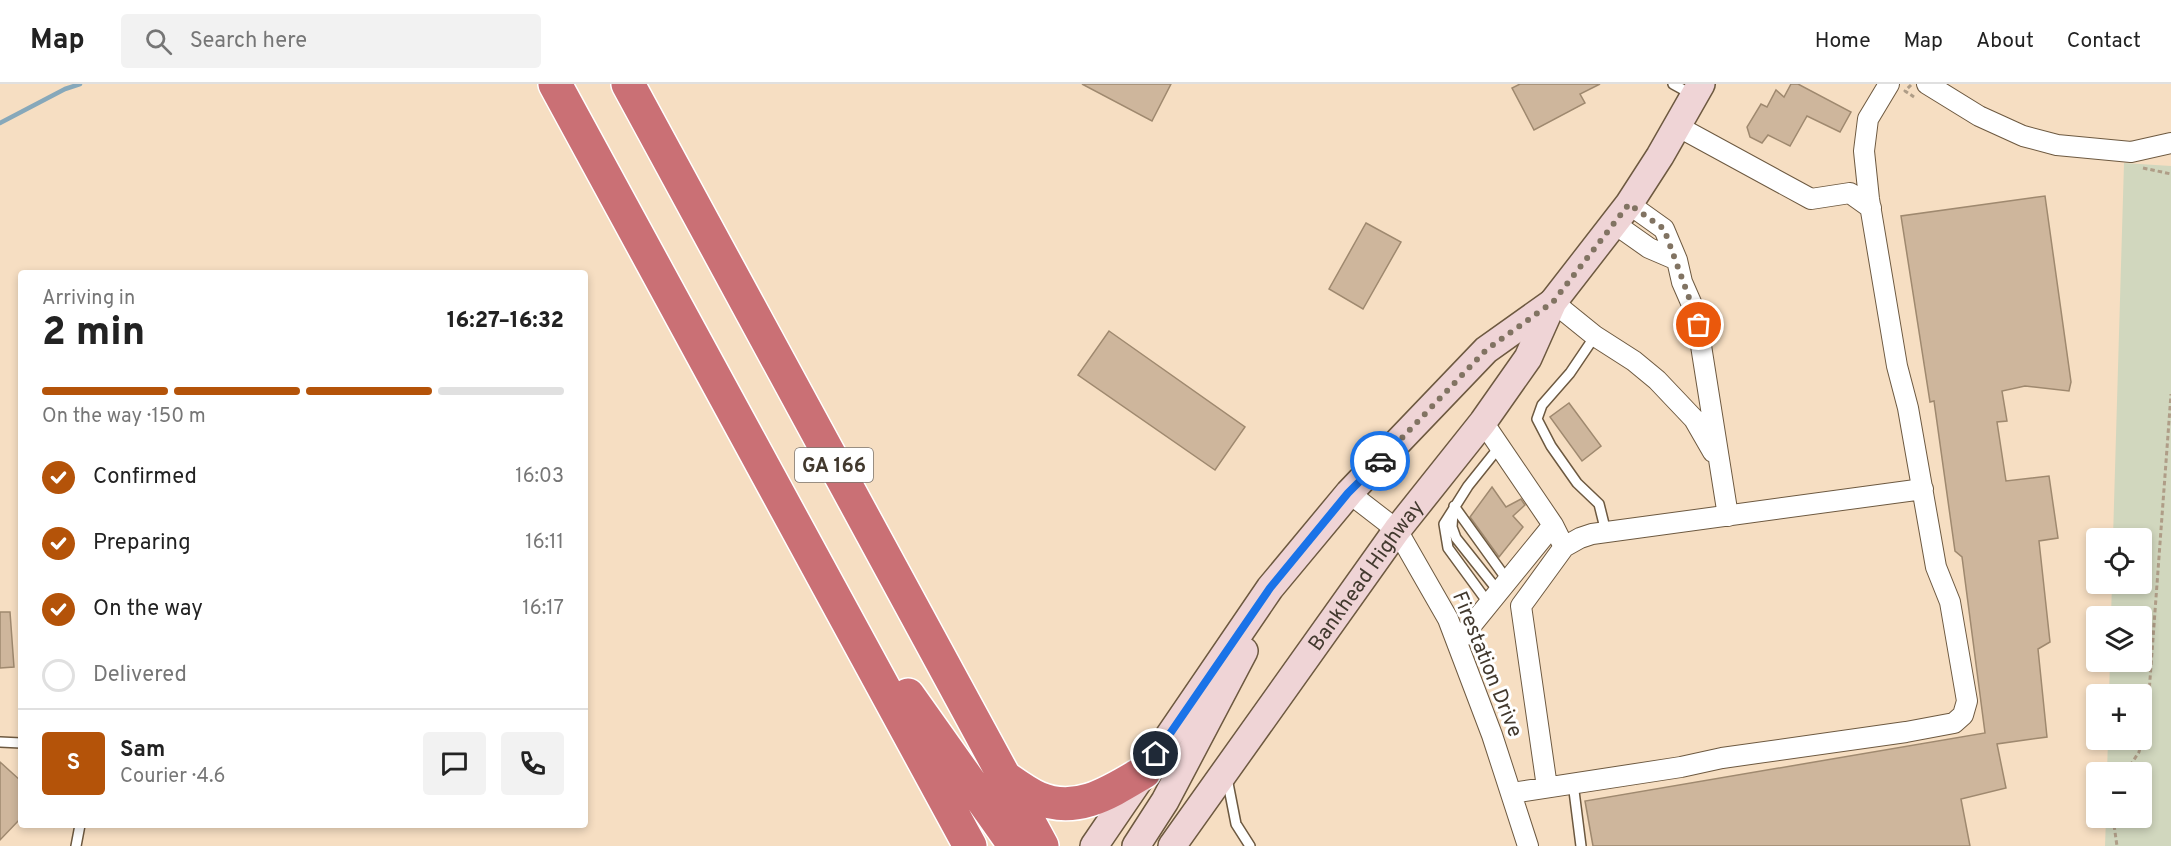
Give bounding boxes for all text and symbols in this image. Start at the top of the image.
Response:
search box [121,14,541,68]
text: Map [30,23,85,59]
icon: search [142,25,175,58]
text: Search here [190,28,307,55]
text: Home [1815,28,1871,55]
text: Map [1904,28,1943,55]
text: About [1976,28,2034,55]
text: Contact [2067,28,2141,55]
text: Arriving in [42,286,135,312]
pin [1673,299,1724,350]
text: 16:27–16:32 [447,308,564,335]
icon: bag [1682,308,1715,341]
text: 2 min [42,310,145,359]
text: On the way · 150 m [42,404,206,430]
courier [1350,431,1410,491]
icon: car [1364,445,1397,478]
road number: GA 166 [795,448,873,482]
icon: check [42,461,75,494]
text: Confirmed [93,464,197,491]
text: 16:03 [515,464,564,490]
street label: Bankhead Highway [1303,495,1431,657]
icon: check [42,527,75,560]
map controls [2086,528,2152,828]
button: locate [2086,528,2152,594]
text: Preparing [93,530,191,557]
text: 16:11 [525,530,564,556]
street label: Firestation Drive [1445,588,1528,741]
icon: check [42,593,75,626]
text: On the way [93,596,203,623]
text: 16:17 [522,596,564,622]
button: layers [2086,606,2152,672]
text: Delivered [93,662,187,689]
button: + [2086,684,2152,750]
pin [1130,728,1181,779]
button: chat [423,732,486,795]
button: phone [501,732,564,795]
text: Sam [120,737,165,764]
icon: home [1139,737,1172,770]
text: S [67,750,80,777]
button: − [2086,762,2152,828]
text: Courier · 4.6 [120,764,225,790]

